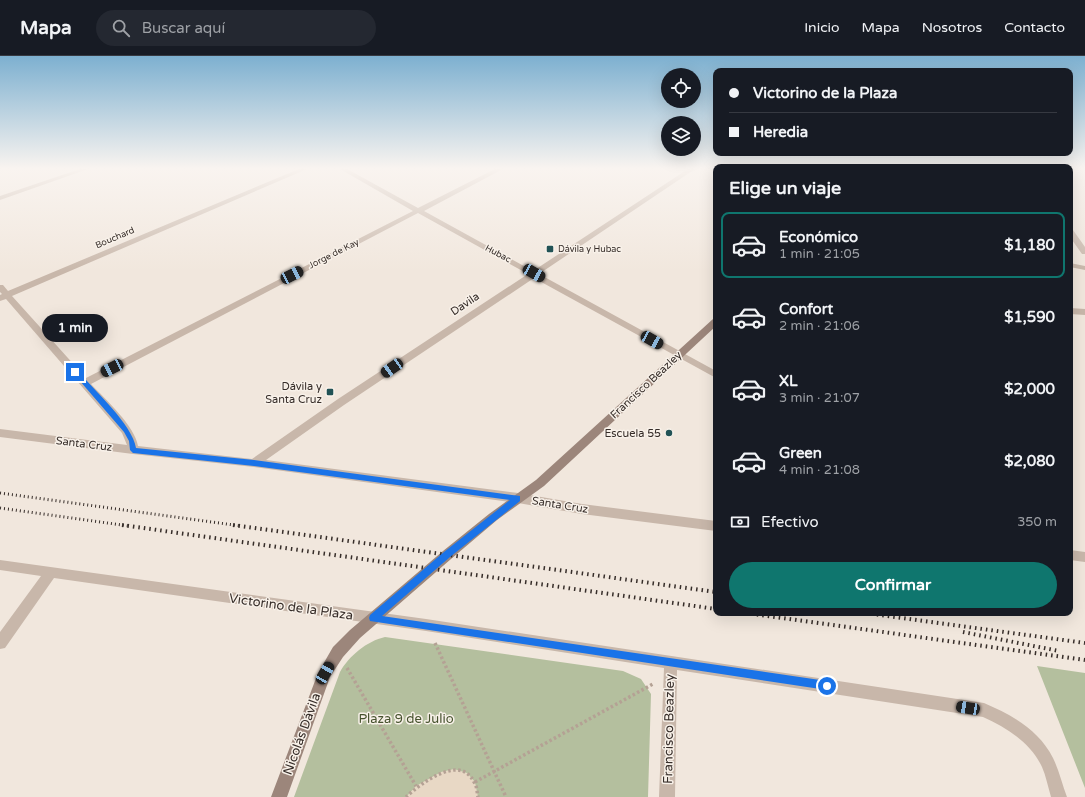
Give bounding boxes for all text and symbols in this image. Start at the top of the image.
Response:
search box [96,10,376,46]
text: Mapa [20,17,72,39]
icon: search [110,17,132,39]
text: Buscar aquí [142,19,225,37]
text: Inicio [804,19,840,36]
text: Mapa [862,19,900,36]
text: Nosotros [922,19,982,36]
text: Contacto [1004,19,1065,36]
map controls [661,68,701,156]
button: locate [661,68,701,108]
text: Victorino de la Plaza [753,84,897,102]
button: layers [661,116,701,156]
text: Heredia [753,123,808,141]
text: Elige un viaje [729,177,841,199]
street label: Bouchard [94,225,136,251]
icon: car [731,227,767,263]
text: Económico [779,228,858,246]
text: $1,180 [1004,236,1055,254]
street label: Jorge de Kay [307,237,361,271]
street label: Hubac [483,243,513,265]
marker: Dávila y Hubac [545,244,555,254]
place label: Dávila y Hubac [558,244,621,255]
text: 1 min · 21:05 [779,246,860,262]
car [521,262,547,284]
car [279,264,305,286]
street label: Davila [448,290,482,318]
icon: car [731,299,767,335]
text: Confort [779,300,833,318]
text: $1,590 [1004,308,1055,326]
callout: 1 min [42,314,108,342]
text: 2 min · 21:06 [779,318,860,334]
text: 1 min [58,320,92,336]
car [639,329,665,351]
street label: Francisco Beazley [608,348,685,421]
car [379,356,405,380]
car [99,357,125,379]
route end [66,363,84,381]
icon: car [731,371,767,407]
text: XL [779,372,798,390]
place label: Dávila y Santa Cruz [265,380,323,406]
text: $2,000 [1004,380,1055,398]
marker: Dávila y Santa Cruz [325,387,335,397]
text: 3 min · 21:07 [779,390,860,406]
place label: Escuela 55 [604,427,661,440]
marker: Escuela 55 [664,428,674,438]
street label: Santa Cruz [55,434,113,454]
icon: car [731,443,767,479]
text: Green [779,444,822,462]
text: $2,080 [1004,452,1055,470]
text: 4 min · 21:08 [779,462,860,478]
street label: Santa Cruz [531,494,590,516]
icon: cash [729,511,751,533]
text: Efectivo [761,513,819,531]
text: 350 m [1017,514,1057,530]
button: Confirmar [729,562,1057,608]
street label: Victorino de la Plaza [228,590,354,624]
car [314,660,336,686]
street label: Francisco Beazley [660,674,678,784]
route start [818,677,836,695]
street label: Nicolás Dávila [280,691,324,777]
car [955,700,981,716]
park label: Plaza 9 de Julio [358,711,454,727]

